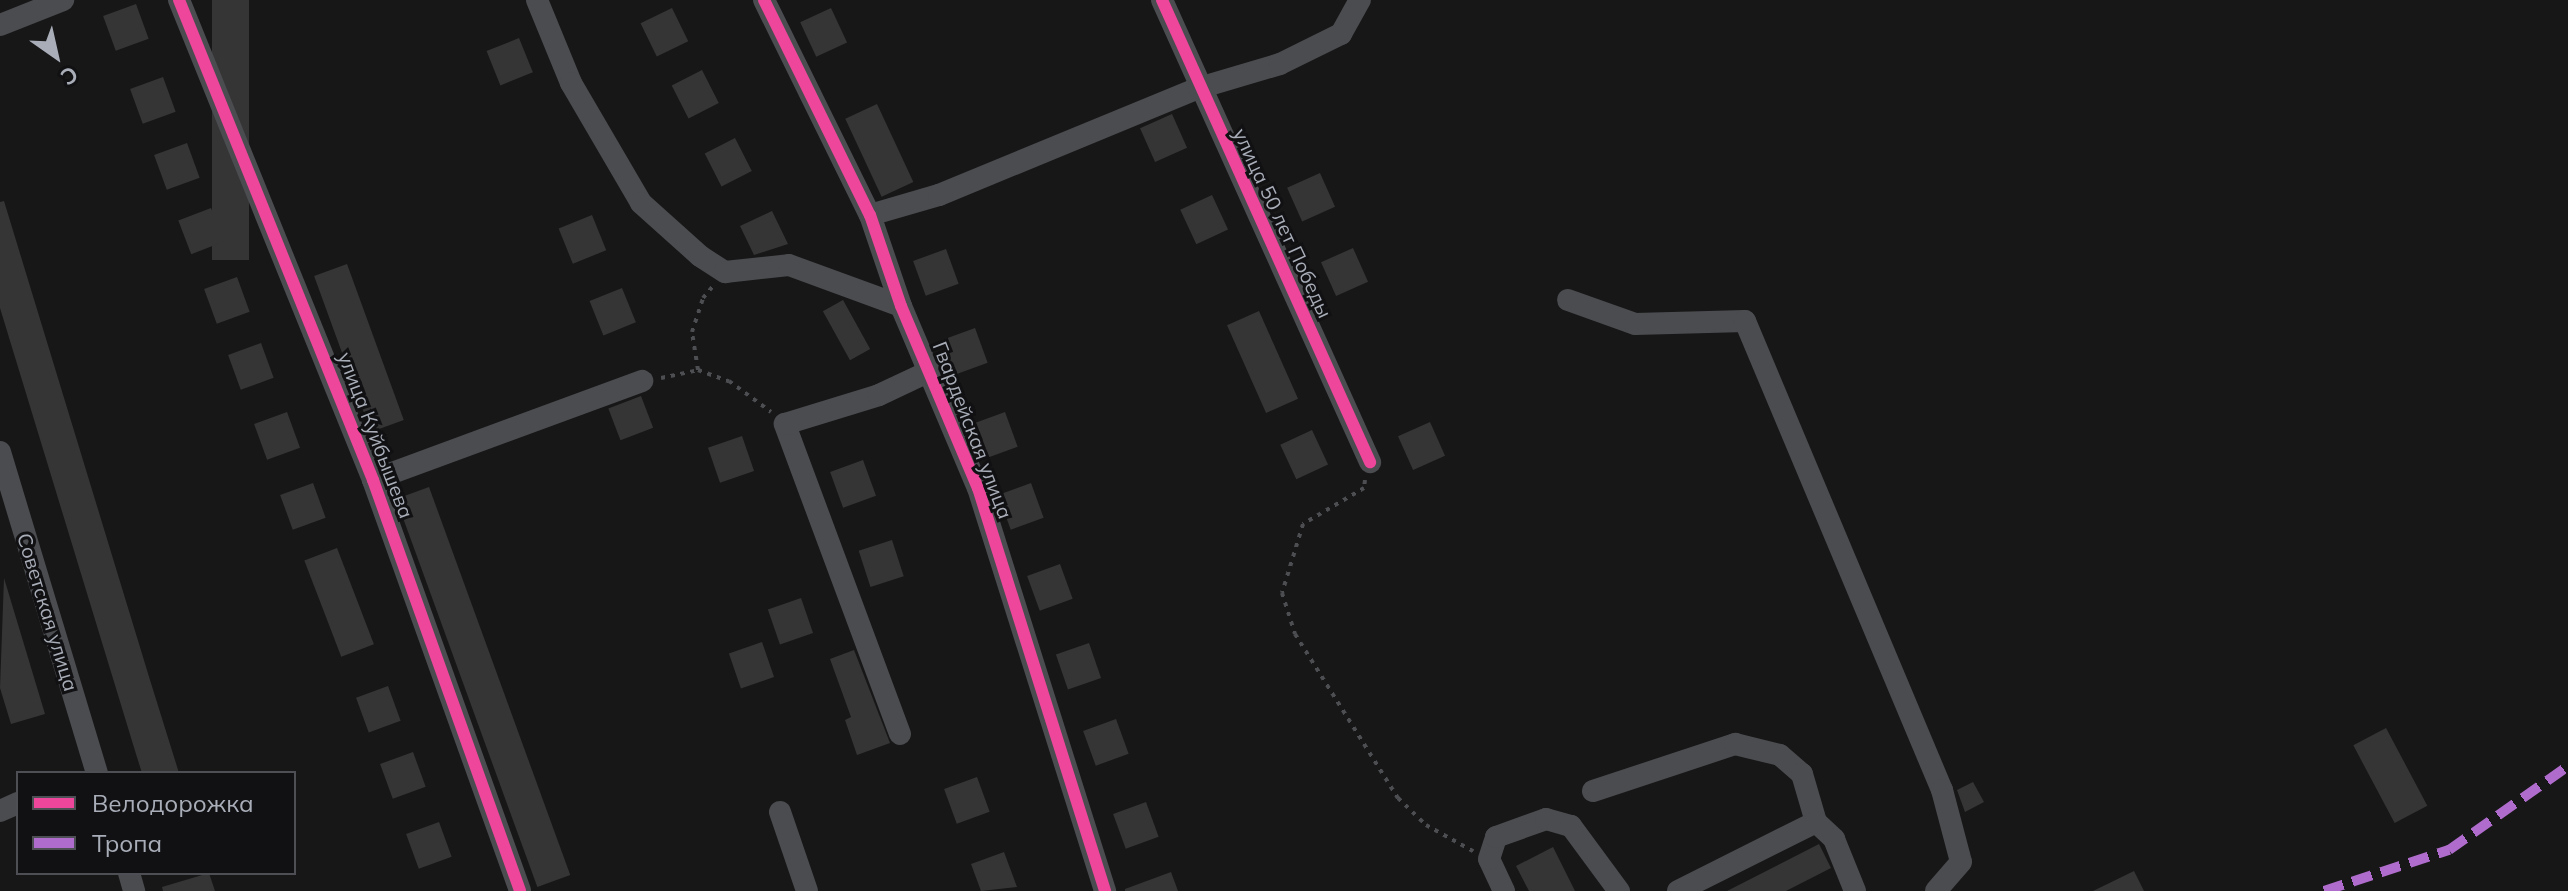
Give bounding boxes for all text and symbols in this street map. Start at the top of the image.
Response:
north arrow [16,16,96,96]
text: С [55,60,84,92]
street label: улица 50 лет Победы [1228,124,1338,322]
street label: Гвардейская улица [928,338,1018,522]
street label: улица Куйбышева [333,348,419,522]
street label: Советская улица [13,530,83,694]
legend [16,771,296,875]
text: Велодорожка [92,788,254,818]
text: Тропа [92,828,162,858]

